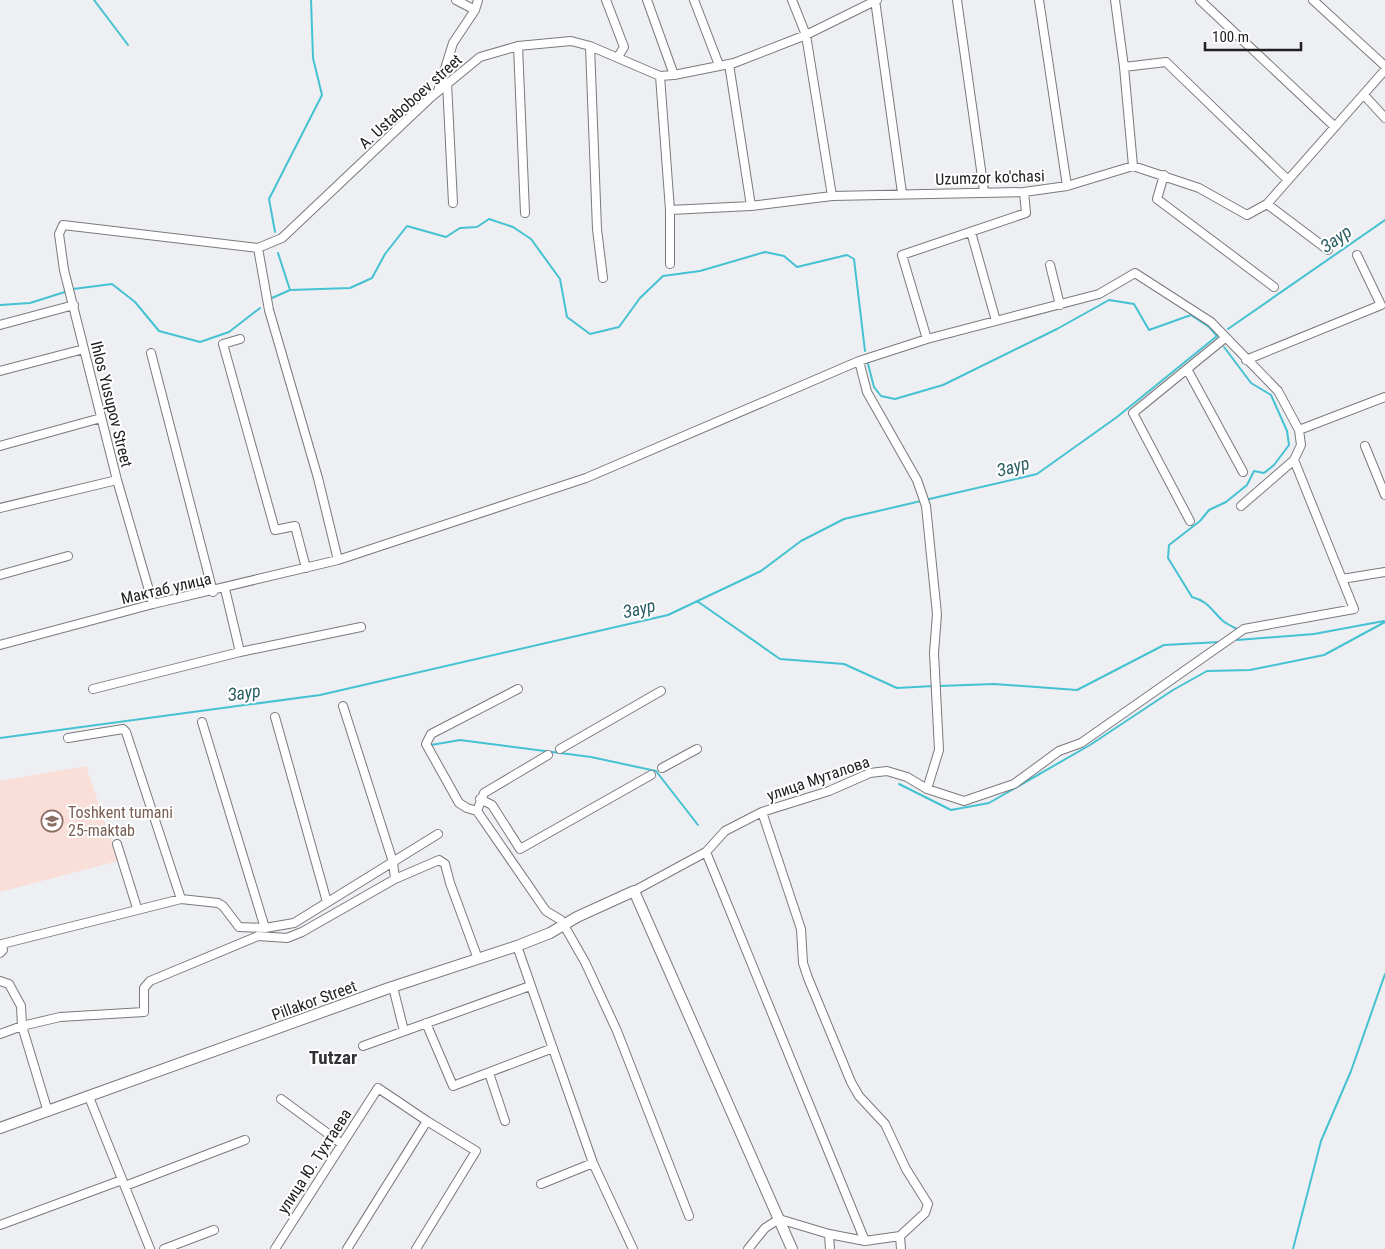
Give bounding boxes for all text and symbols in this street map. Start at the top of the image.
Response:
scale bar [1205,20,1301,52]
text: 100 m [1212,28,1249,46]
street label: A. Ustaboboev street [355,50,466,153]
street label: Uzumzor ko'chasi [935,166,1045,189]
water label: Заур [1316,220,1355,257]
street label: Ihlos Yusupov Street [87,339,136,469]
water label: Заур [994,452,1032,481]
street label: Мактаб улица [119,569,213,608]
water label: Заур [620,595,657,622]
water label: Заур [226,680,262,705]
street label: улица Муталова [764,752,872,805]
place label: Toshkent tumani 25-maktab [68,803,173,840]
school or university icon: Toshkent tumani 25-maktab [40,809,64,833]
street label: Pillakor Street [269,976,359,1025]
district label: Tutzar [309,1046,357,1069]
street label: улица Ю. Тухтаева [273,1105,355,1217]

